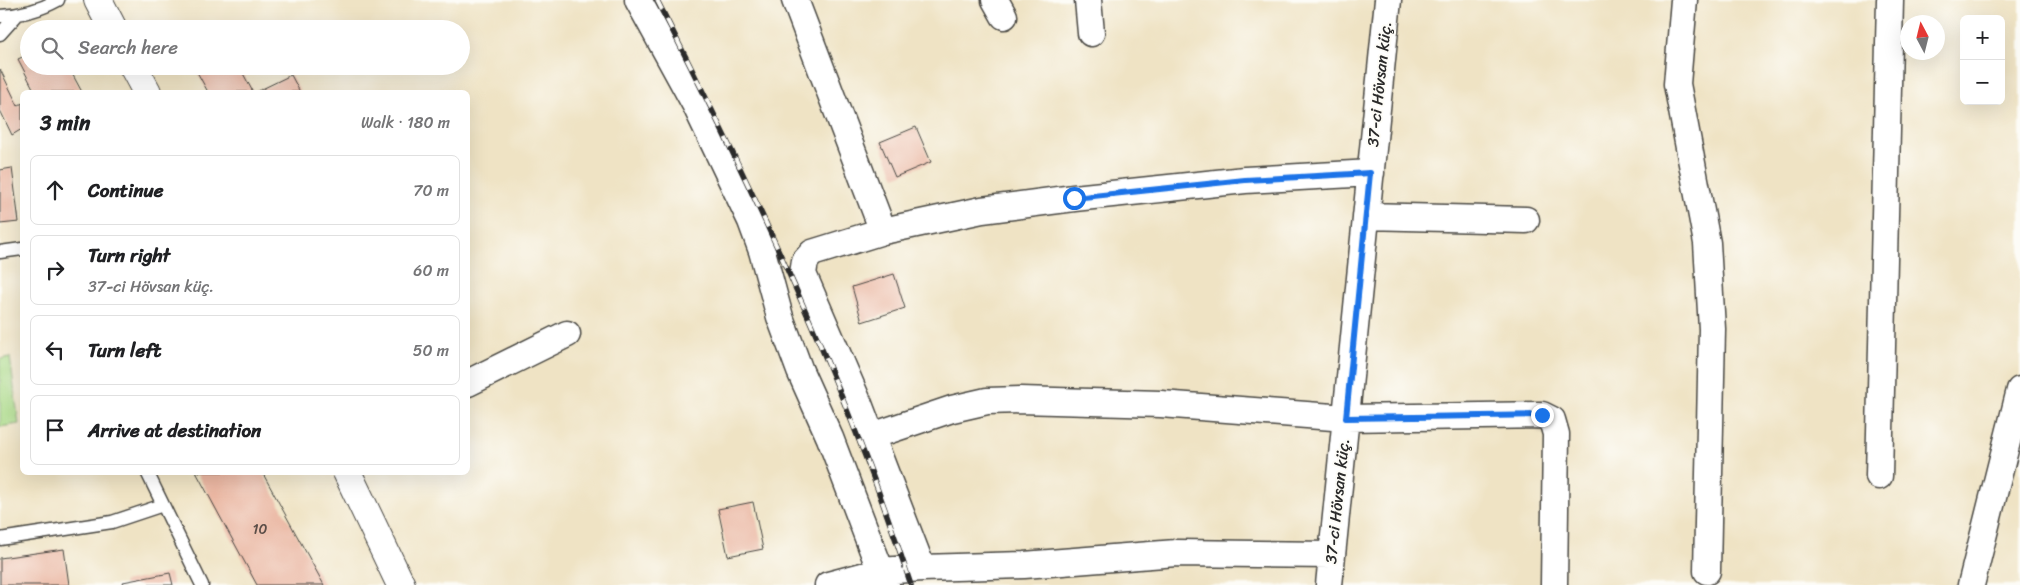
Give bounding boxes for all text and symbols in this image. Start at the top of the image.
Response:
north arrow [1900,15,1945,60]
map controls [1960,15,2005,105]
button: + [1960,15,2005,60]
search box [20,20,470,75]
street label: 37-ci Hövsan küç. [1358,20,1400,148]
text: Search here [78,31,178,64]
icon: search [38,34,66,62]
button: − [1960,60,2005,105]
text: 3 min [40,104,90,142]
text: Walk · 180 m [361,108,450,137]
text: Continue [88,174,164,207]
icon: ahead [41,176,69,204]
text: 70 m [413,176,449,205]
route start [1063,187,1086,210]
text: Turn right [88,239,170,272]
icon: right [41,256,69,284]
text: 60 m [413,256,449,285]
text: 37-ci Hövsan küç. [88,272,214,301]
text: Turn left [88,334,161,367]
icon: left [41,336,69,364]
text: 50 m [413,336,449,365]
route end [1531,404,1554,427]
text: Arrive at destination [88,414,261,447]
icon: arrive [41,416,69,444]
street label: 37-ci Hövsan küç. [1316,437,1358,565]
house number: 10 [253,517,268,542]

